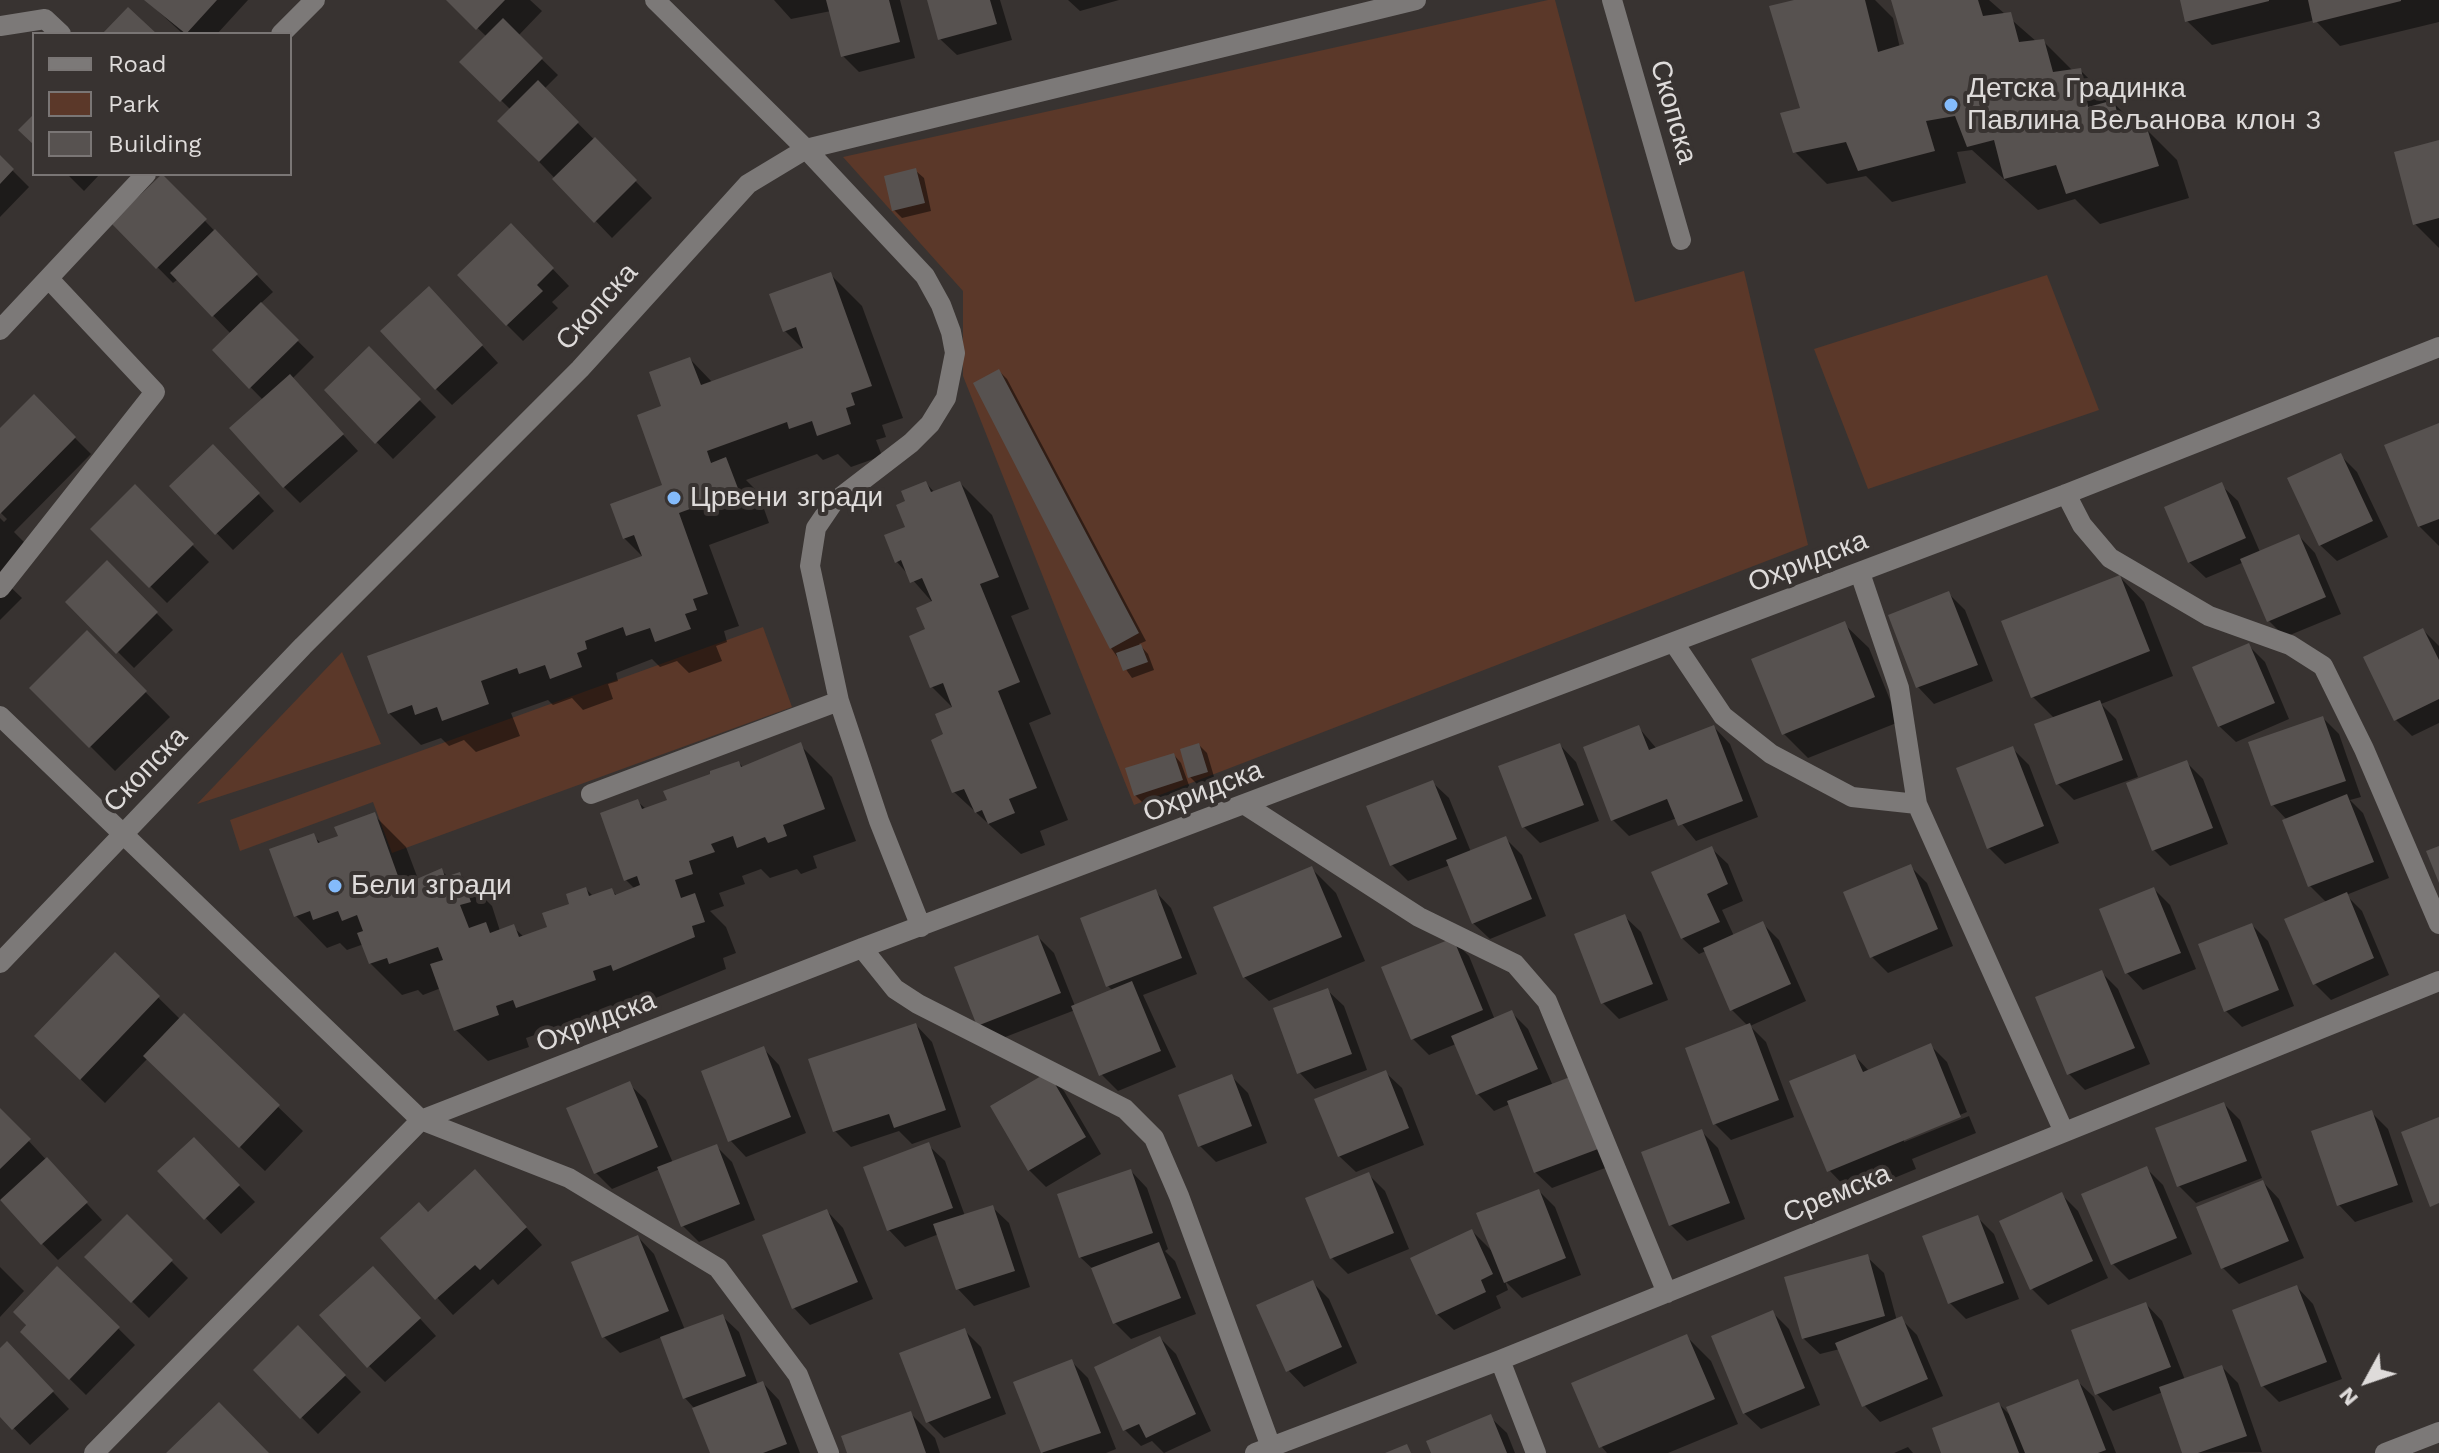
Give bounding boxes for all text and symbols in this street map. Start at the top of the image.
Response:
legend [32,32,292,176]
text: Road [108,50,167,78]
street label: Скопска [1642,56,1704,168]
place label: Детска Градинка Павлина Вељанова клон 3 [1967,72,2322,138]
text: Park [108,90,160,118]
marker: Детска Градинка Павлина Вељанова клон 3 [1942,96,1960,114]
text: Building [108,130,201,158]
street label: Скопска [549,256,645,358]
place label: Црвени згради [690,481,883,515]
marker: Црвени згради [665,489,683,507]
street label: Охридска [1743,524,1873,600]
street label: Скопска [97,720,195,820]
street label: Охридска [1138,754,1268,830]
place label: Бели згради [351,869,512,903]
marker: Бели згради [326,877,344,895]
street label: Охридска [531,984,661,1060]
street label: Сремска [1778,1157,1896,1231]
north arrow [2327,1341,2407,1421]
text: N [2333,1382,2363,1411]

